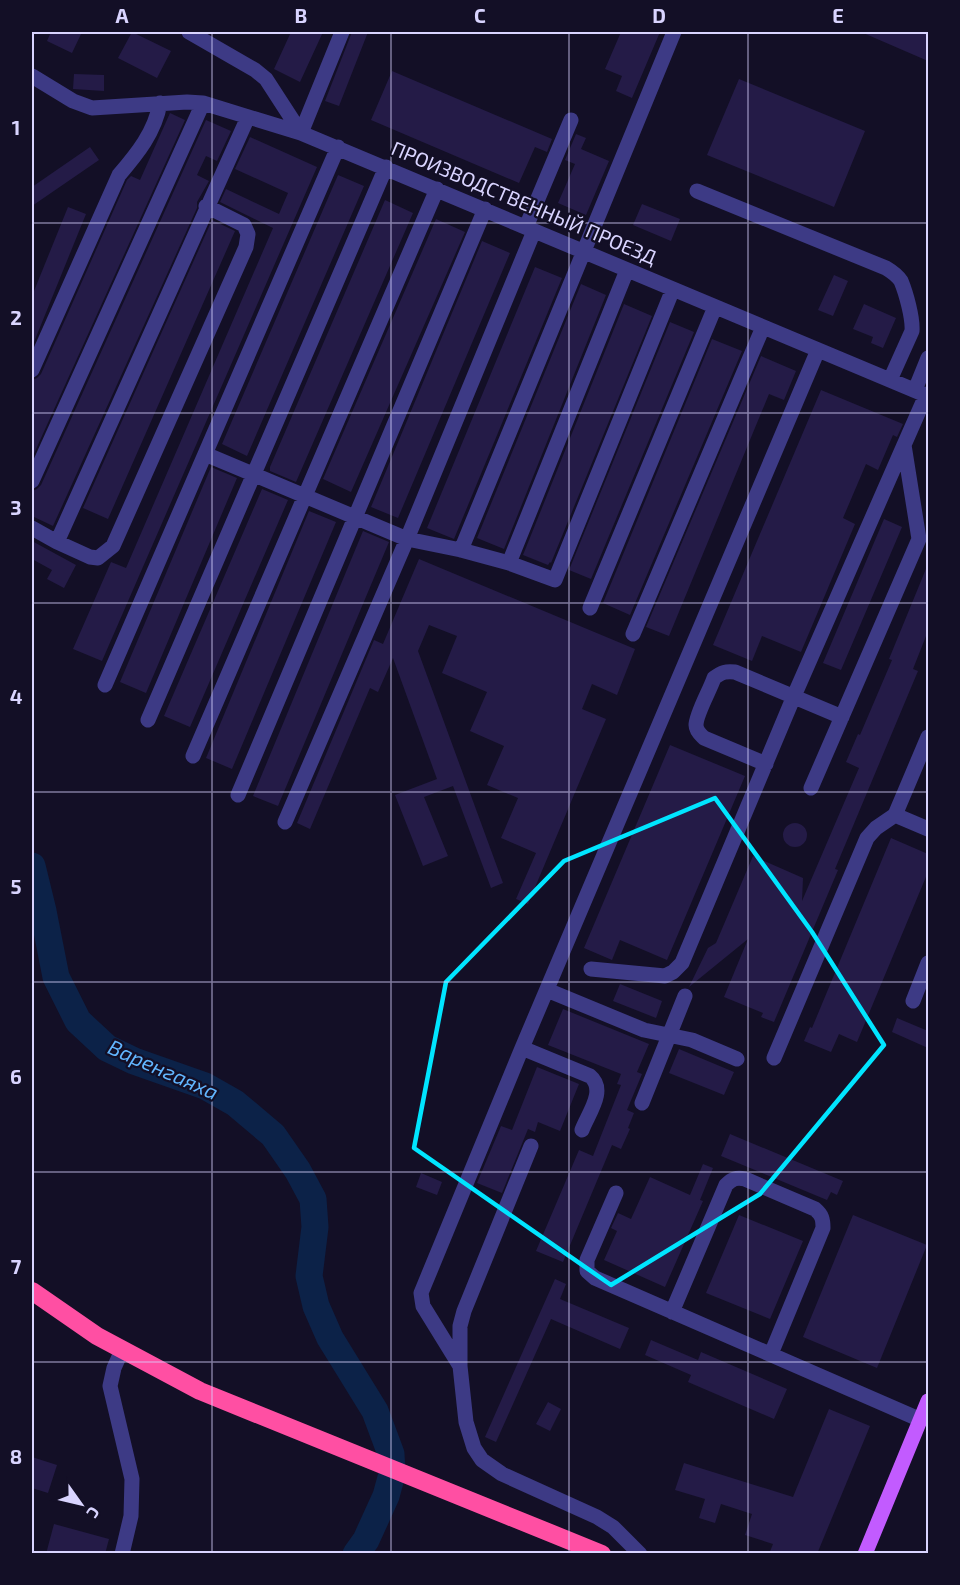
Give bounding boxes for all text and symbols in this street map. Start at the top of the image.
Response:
text: A [115,3,129,27]
text: B [295,3,307,27]
text: C [474,3,486,27]
text: D [652,3,666,27]
text: E [832,3,844,27]
text: 1 [12,115,20,139]
street label: ПРОИЗВОДСТВЕННЫЙ ПРОЕЗД [388,135,661,269]
text: 2 [10,305,22,329]
text: 3 [10,495,22,519]
text: 4 [10,684,23,708]
text: 5 [10,874,22,898]
water label: Варенгаяха [105,1033,223,1104]
text: 6 [10,1064,22,1088]
text: 7 [11,1254,22,1278]
text: 8 [10,1444,22,1468]
north arrow [51,1474,111,1534]
text: С [83,1503,104,1522]

